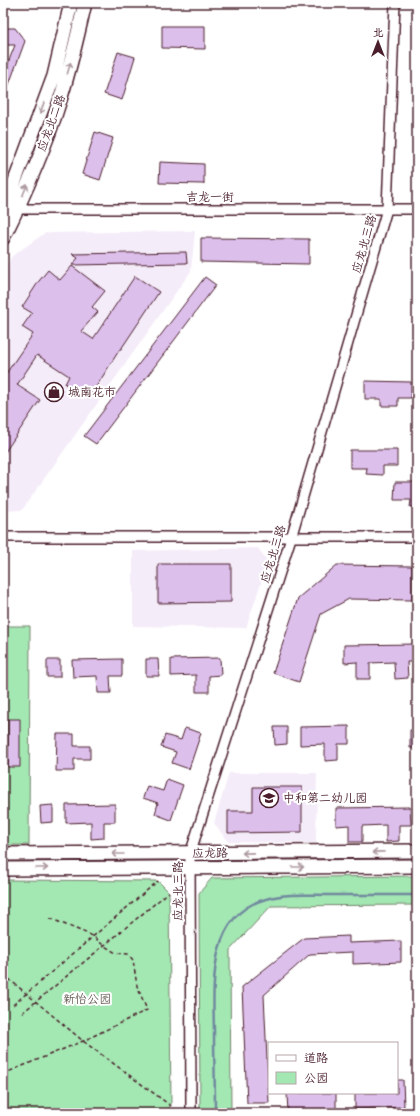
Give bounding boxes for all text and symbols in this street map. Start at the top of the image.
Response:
north arrow [358,22,398,62]
text: 北 [373,24,384,39]
one-way arrow [66,62,73,75]
street label: 应龙北二路 [32,92,68,154]
one-way arrow [38,101,46,113]
one-way arrow [22,184,29,196]
street label: 吉龙一街 [186,188,234,204]
street label: 应龙北三路 [347,213,379,275]
shop icon: 城南花市 [43,381,65,403]
place label: 城南花市 [68,383,116,399]
street label: 应龙北三路 [256,523,288,585]
school or university icon: 中和第二幼儿园 [258,787,280,809]
place label: 中和第二幼儿园 [283,789,367,805]
street label: 应龙路 [192,844,228,860]
one-way arrow [372,848,385,856]
one-way arrow [242,849,255,857]
one-way arrow [112,850,125,858]
street label: 应龙北三路 [169,861,185,921]
one-way arrow [291,863,304,871]
one-way arrow [35,864,48,872]
park label: 新怡公园 [63,990,111,1006]
legend [268,1042,398,1094]
text: 道路 [304,1049,328,1065]
text: 公园 [304,1069,328,1085]

